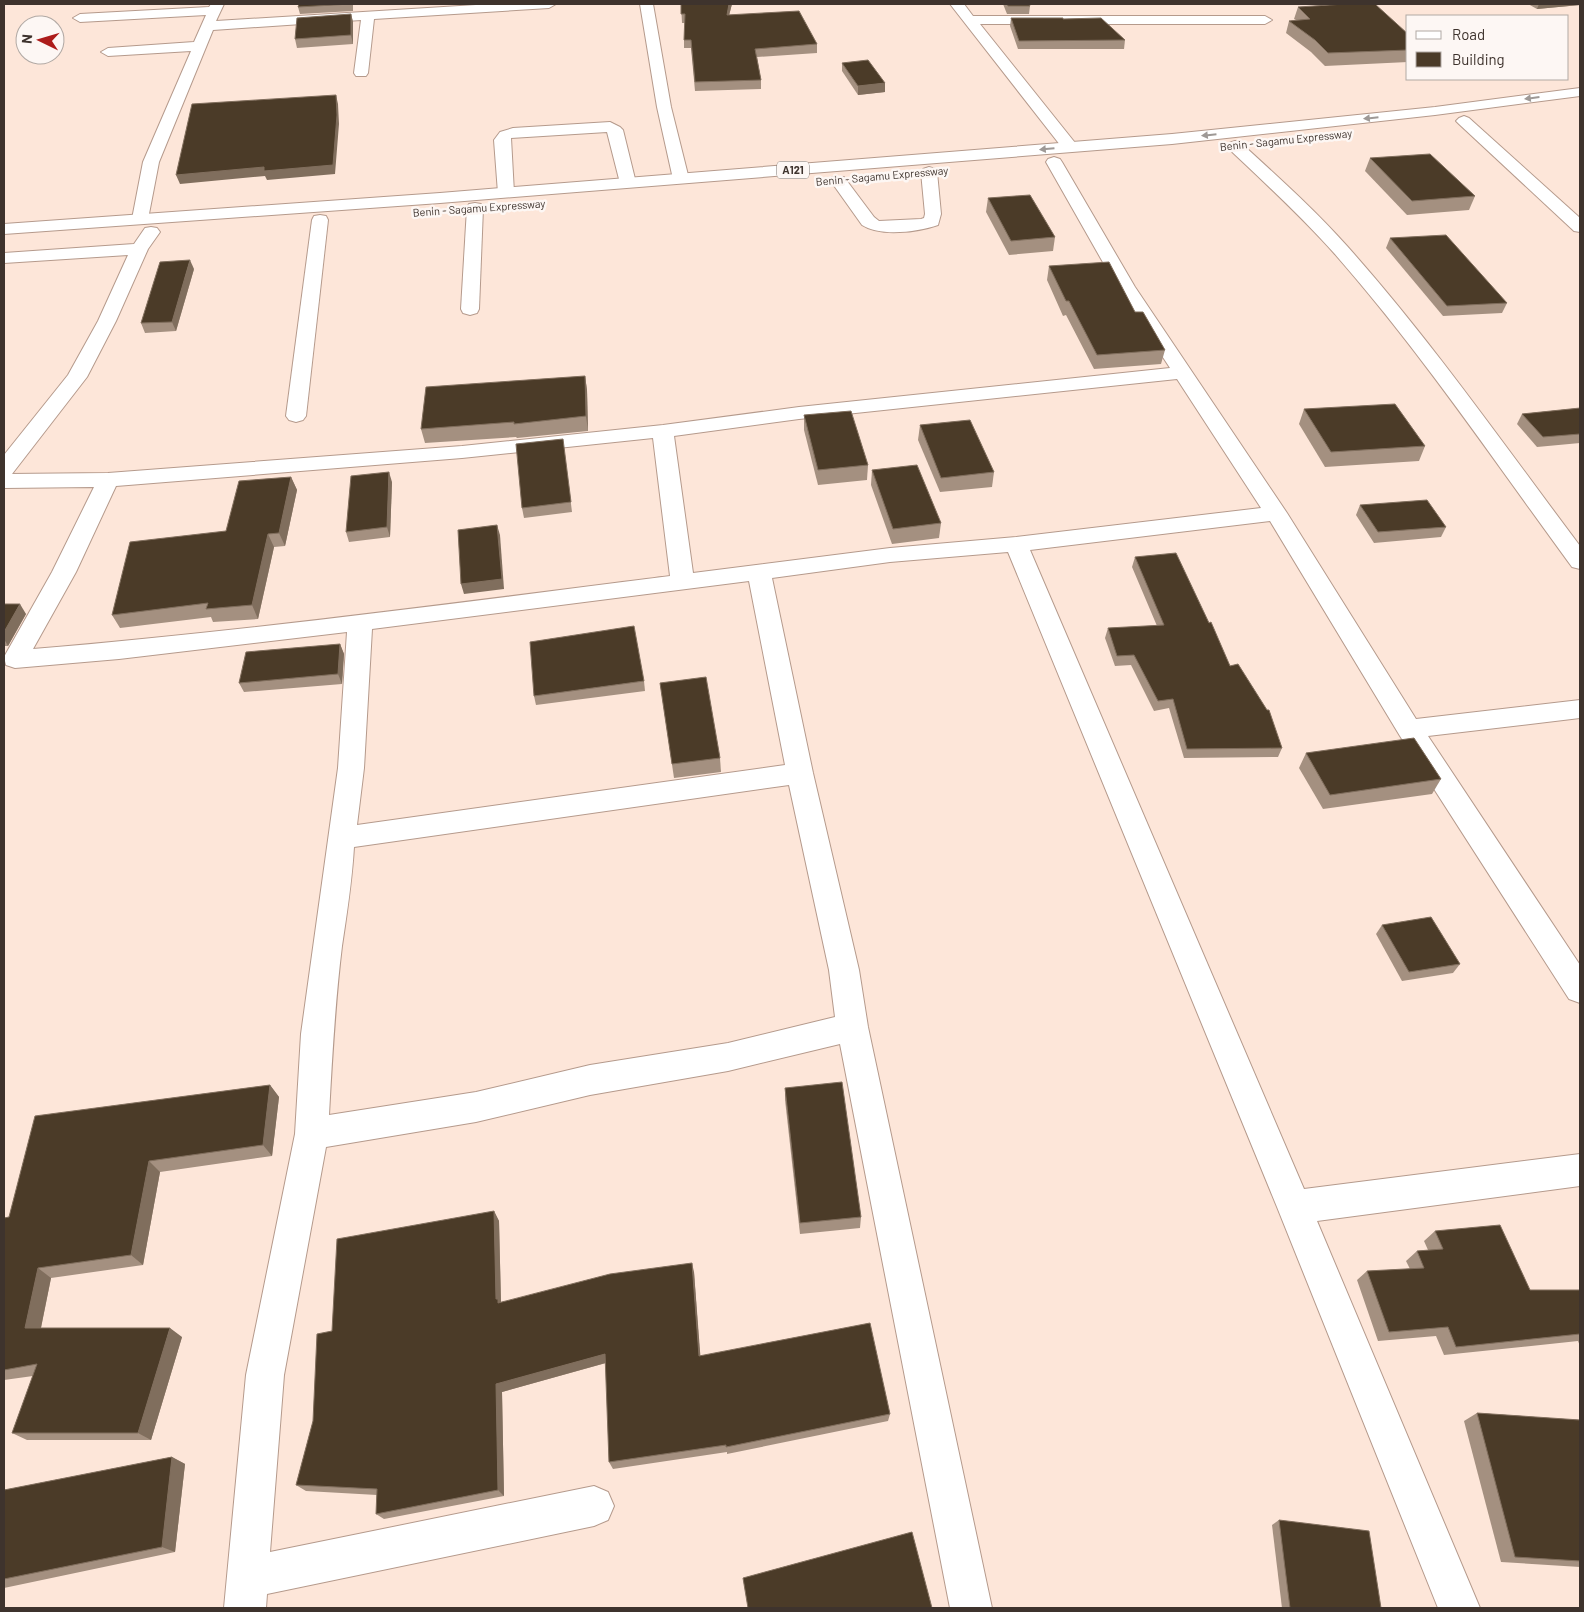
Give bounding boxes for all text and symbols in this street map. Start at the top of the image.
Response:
north arrow [15,15,65,65]
legend [1406,15,1569,80]
text: Road [1452,25,1485,43]
text: N [18,33,35,44]
text: Building [1452,50,1505,68]
one-way arrow [1524,94,1540,102]
one-way arrow [1362,114,1378,122]
street label: Benin - Sagamu Expressway [1219,126,1353,153]
one-way arrow [1201,131,1217,139]
one-way arrow [1039,145,1055,153]
road number: A121 [777,162,809,178]
street label: Benin - Sagamu Expressway [815,163,949,188]
street label: Benin - Sagamu Expressway [412,196,546,219]

